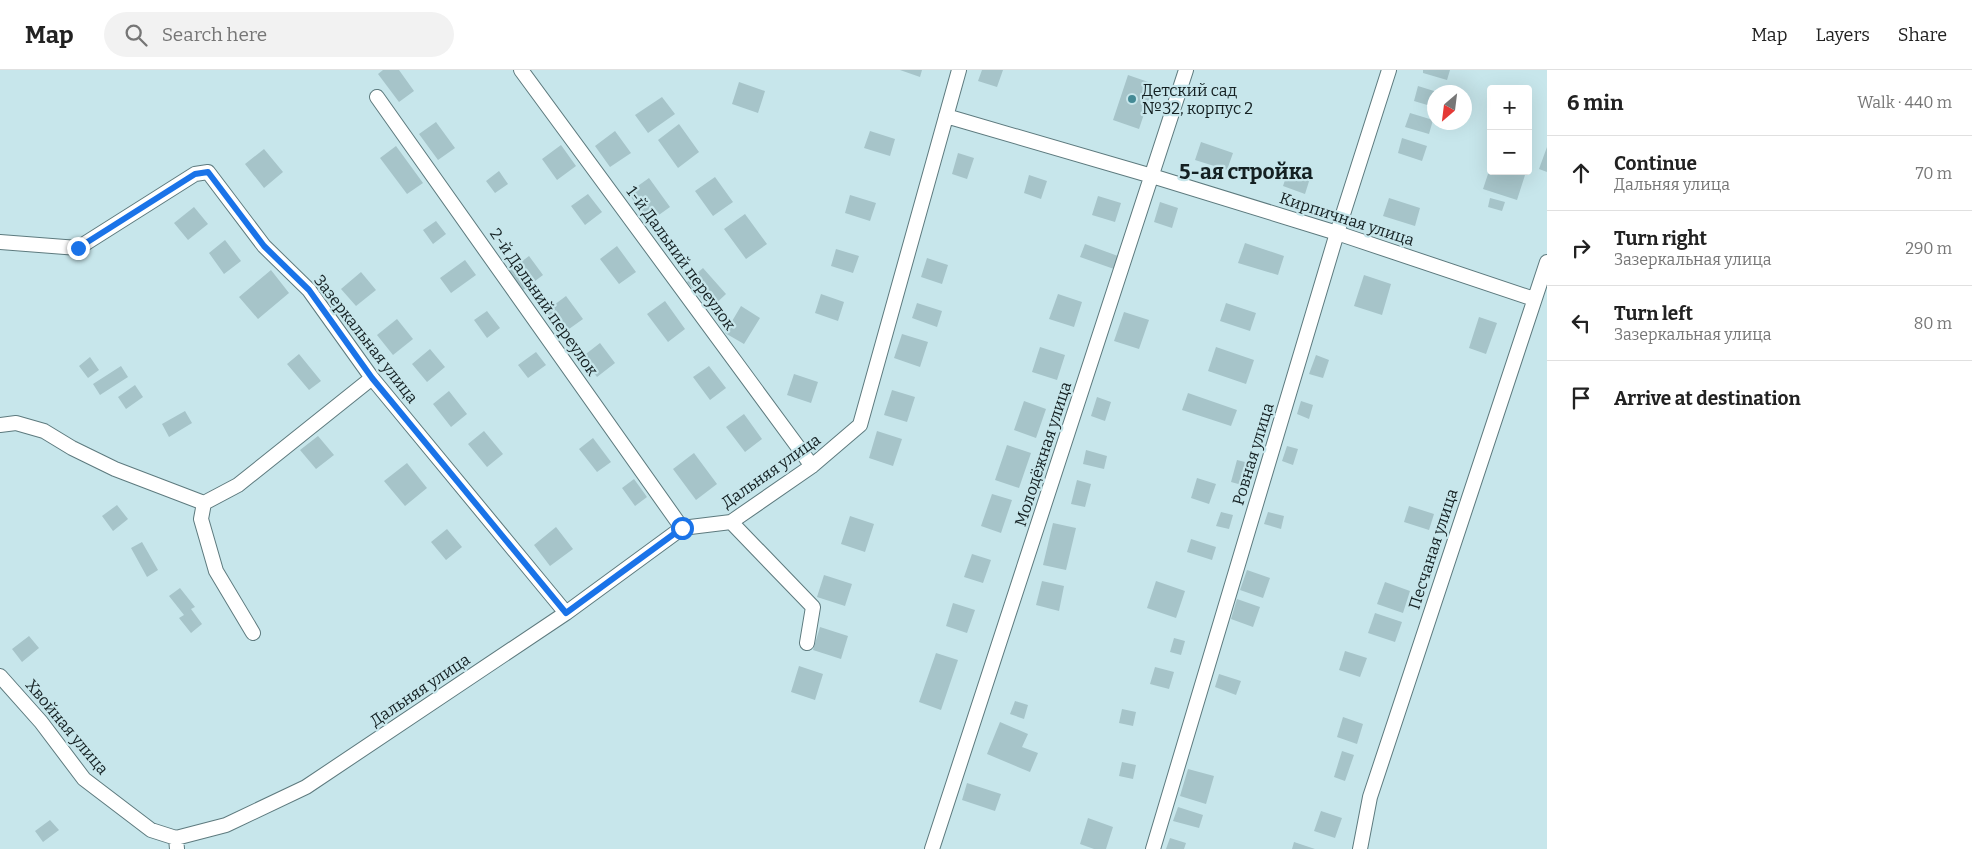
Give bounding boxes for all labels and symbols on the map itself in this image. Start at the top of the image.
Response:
place label: Детский сад №32, корпус 2 [1142,81,1253,118]
north arrow [1427,85,1472,130]
marker: Детский сад №32, корпус 2 [1126,93,1138,105]
district label: 5-ая стройка [1179,159,1313,185]
street label: 1-й Дальний переулок [622,182,740,334]
street label: Кирпичная улица [1277,188,1417,250]
street label: 2-й Дальний переулок [486,225,602,380]
route end [67,237,90,260]
street label: Зазеркальная улица [310,271,422,407]
street label: Молодёжная улица [1011,379,1075,529]
street label: Ровная улица [1228,400,1278,507]
street label: Дальняя улица [718,430,824,512]
street label: Песчаная улица [1405,486,1462,612]
route start [671,517,694,540]
street label: Дальняя улица [367,650,474,730]
street label: Хвойная улица [22,676,112,779]

